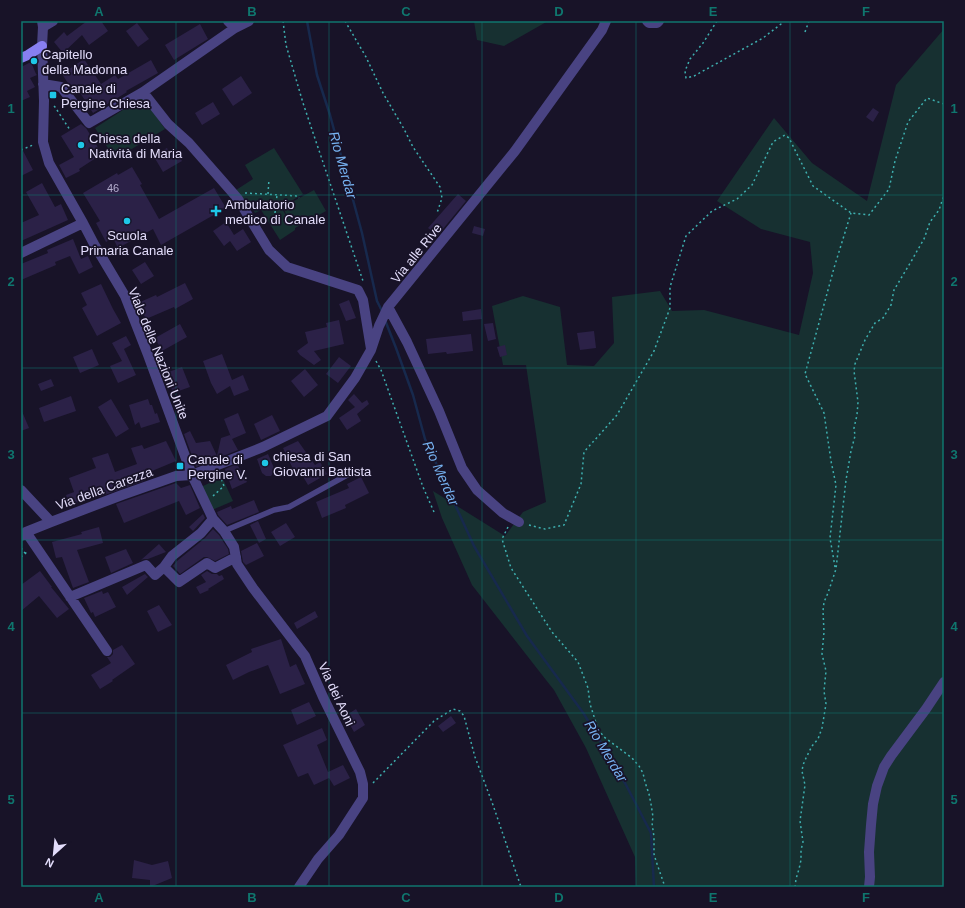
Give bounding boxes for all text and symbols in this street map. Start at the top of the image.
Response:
text: A [94,4,104,19]
text: B [247,4,257,19]
text: C [401,4,411,19]
text: D [554,4,564,19]
text: E [709,4,718,19]
text: F [862,4,870,19]
place label: Capitello della Madonna [42,47,128,77]
marker: Capitello della Madonna [29,56,39,66]
place label: Canale di Pergine Chiesa [61,81,151,111]
marker: Canale di Pergine Chiesa [48,90,58,100]
text: 1 [7,101,15,116]
text: 1 [950,101,958,116]
water label: Rio Merdar [326,130,361,202]
place label: Chiesa della Natività di Maria [89,131,183,161]
marker: Chiesa della Natività di Maria [76,140,86,150]
house number: 46 [107,182,119,194]
place label: Ambulatorio medico di Canale [225,197,325,227]
marker: Ambulatorio medico di Canale [210,205,222,217]
marker: Scuola Primaria Canale [122,216,132,226]
street label: Via alle Rive [388,221,445,286]
place label: Scuola Primaria Canale [80,228,174,258]
text: 2 [7,274,15,289]
text: 2 [950,274,958,289]
street label: Viale delle Nazioni Unite [125,285,192,421]
water label: Rio Merdar [420,438,463,509]
text: 3 [7,447,15,462]
text: 3 [950,447,958,462]
place label: chiesa di San Giovanni Battista [273,449,372,479]
place label: Canale di Pergine V. [188,452,248,482]
marker: chiesa di San Giovanni Battista [260,458,270,468]
marker: Canale di Pergine V. [175,461,185,471]
street label: Via della Carezza [54,464,155,513]
text: 4 [7,619,15,634]
text: 4 [950,619,958,634]
street label: Via dei Aoni [315,660,358,728]
water label: Rio Merdar [581,717,631,786]
text: 5 [7,792,15,807]
text: 5 [950,792,958,807]
north arrow [34,834,74,874]
text: N [43,856,56,870]
text: A [94,890,104,905]
text: B [247,890,257,905]
text: C [401,890,411,905]
text: D [554,890,564,905]
text: E [709,890,718,905]
text: F [862,890,870,905]

